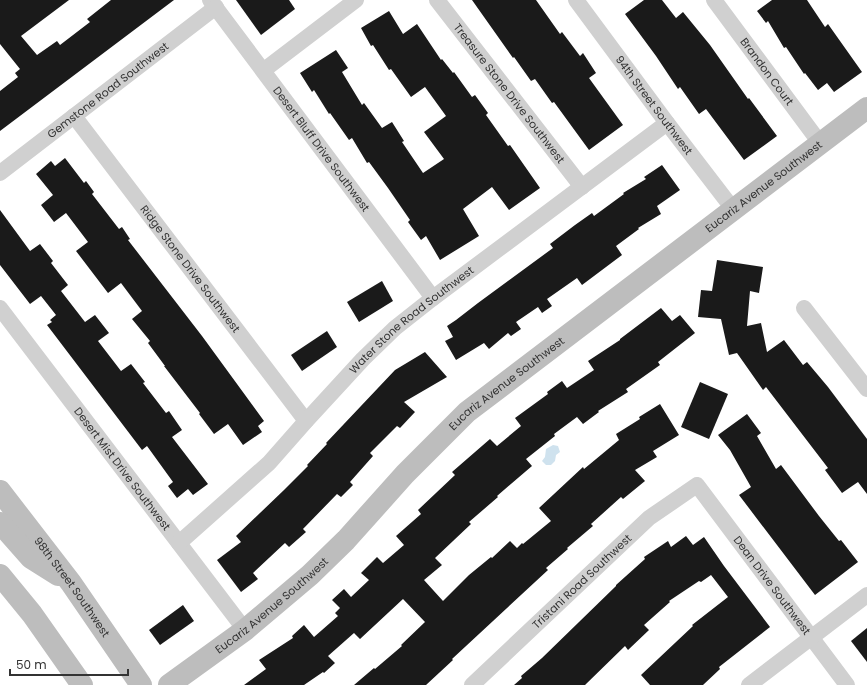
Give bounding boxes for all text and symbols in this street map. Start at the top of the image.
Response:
street label: Treasure Stone Drive Southwest [450,20,569,167]
street label: Brandon Court [737,34,797,109]
street label: Gemstone Road Southwest [44,38,172,142]
street label: 94th Street Southwest [612,52,697,158]
street label: Desert Bluff Drive Southwest [269,83,374,215]
street label: Eucariz Avenue Southwest [702,137,825,236]
street label: Ridge Stone Drive Southwest [137,202,244,336]
street label: Water Stone Road Southwest [345,262,477,377]
street label: Eucariz Avenue Southwest [445,333,568,434]
street label: Desert Mist Drive Southwest [70,404,174,534]
street label: Tristani Road Southwest [529,530,635,632]
street label: 98th Street Southwest [30,533,114,640]
street label: Dean Drive Southwest [730,533,815,638]
street label: Eucariz Avenue Southwest [212,554,332,657]
scale bar [10,651,128,677]
text: 50 m [16,656,47,673]

